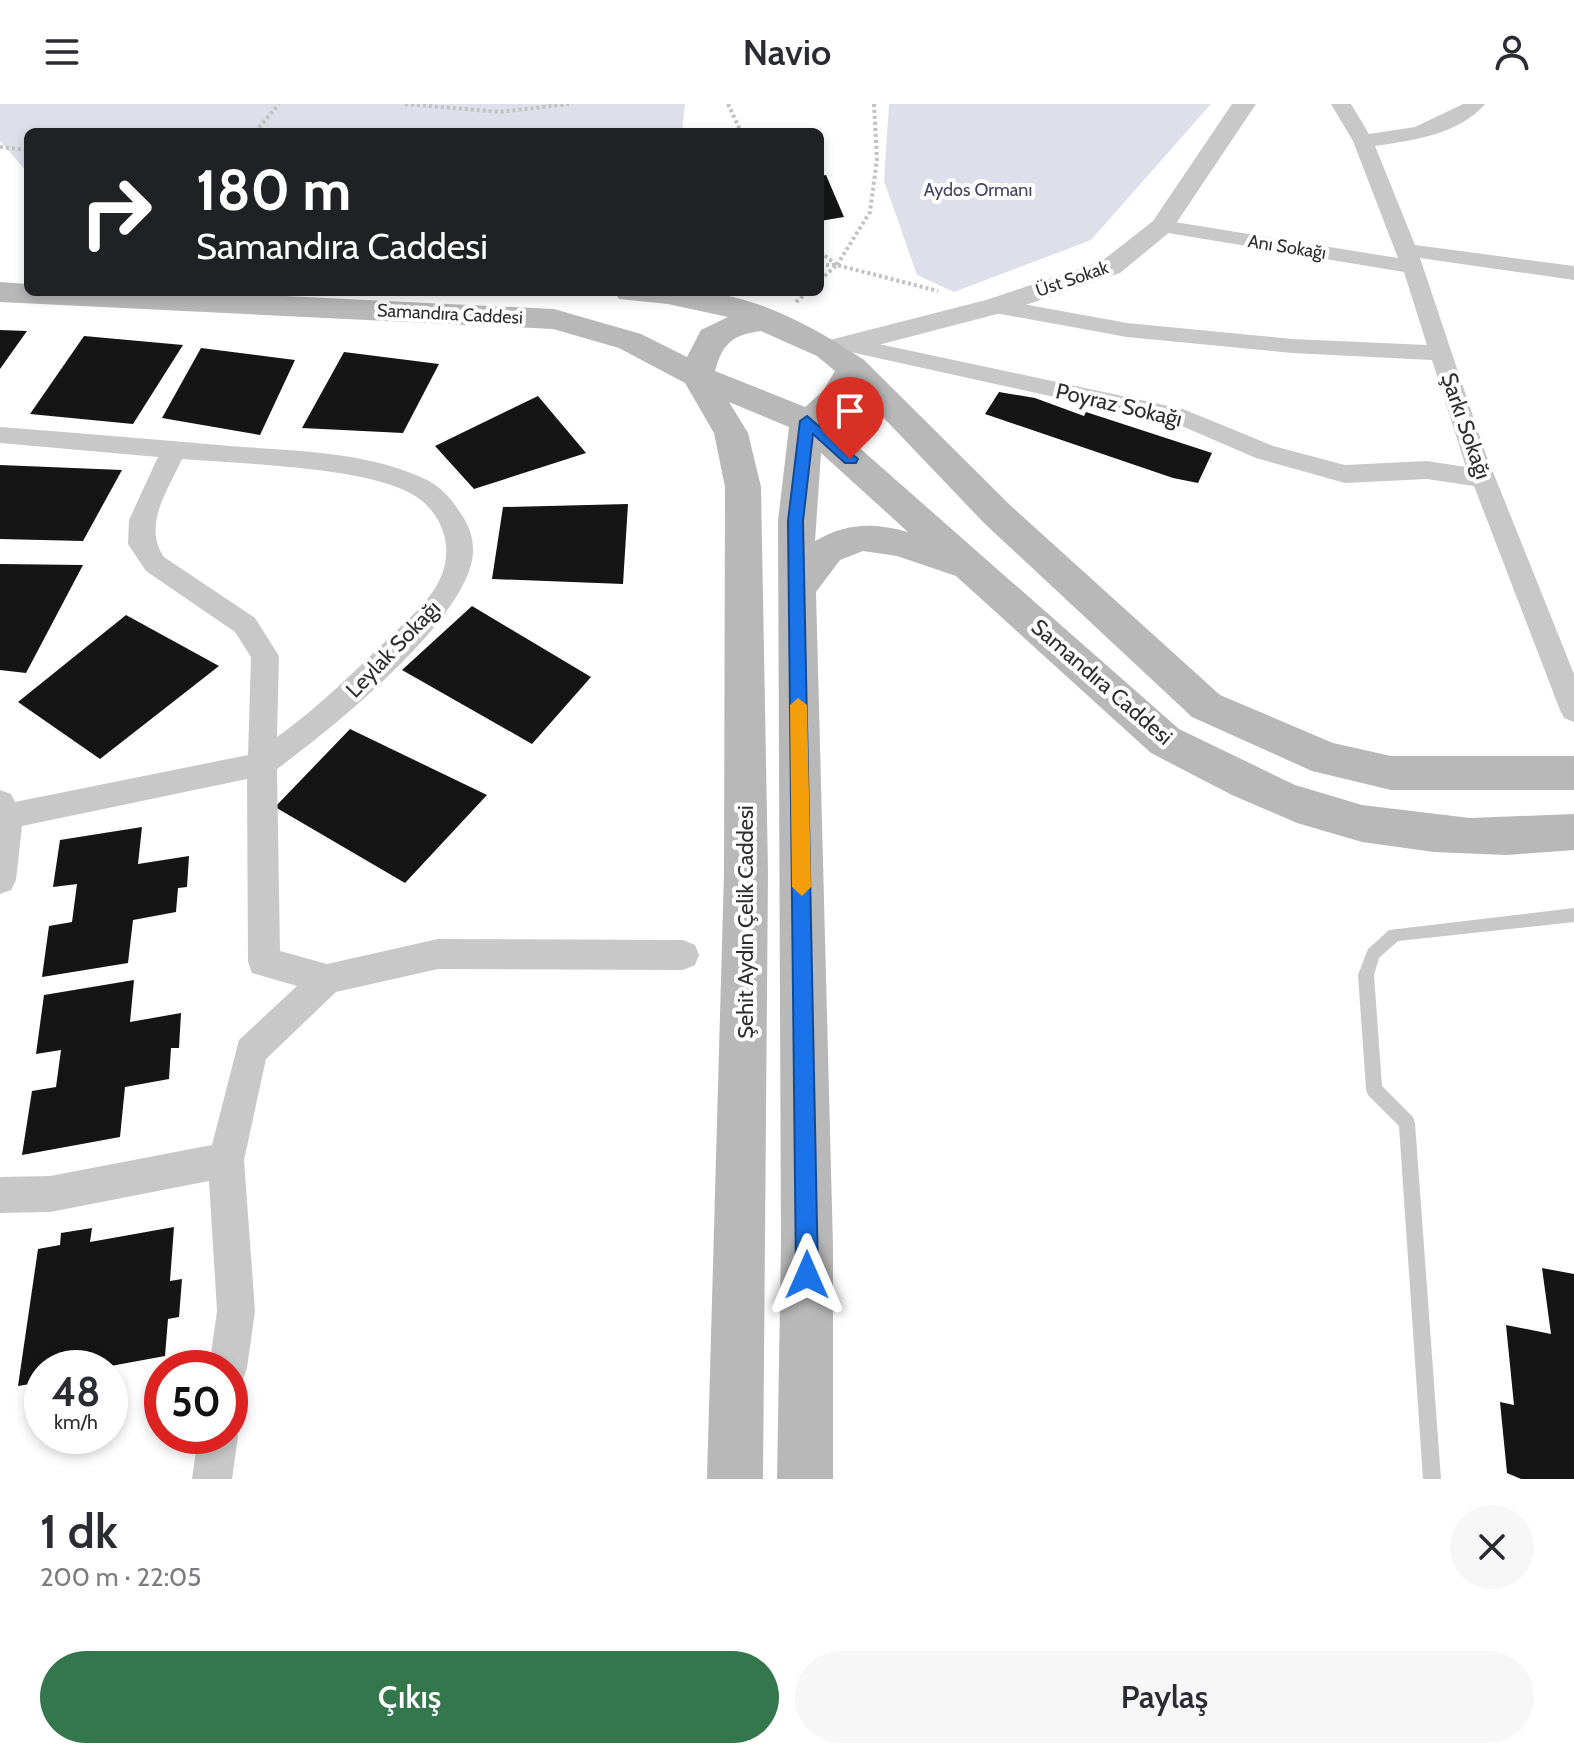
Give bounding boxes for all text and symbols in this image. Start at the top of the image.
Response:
icon: menu [40,30,84,74]
text: Navio [743,30,831,74]
icon: person [1490,30,1534,74]
text: 180 m [196,156,351,224]
icon: right [64,160,168,264]
park label: Aydos Ormanı [924,179,1032,201]
text: Samandıra Caddesi [196,224,488,268]
street label: Anı Sokağı [1246,230,1328,264]
street label: Üst Sokak [1033,256,1112,302]
street label: Samandıra Caddesi [377,299,523,329]
street label: Şarkı Sokağı [1435,369,1497,483]
pin [816,377,884,459]
street label: Poyraz Sokağı [1053,377,1185,433]
icon: arrive [828,389,872,433]
street label: Leylak Sokağı [340,595,446,703]
street label: Samandıra Caddesi [1026,613,1178,751]
street label: Şehit Aydın Çelik Caddesi [732,805,759,1039]
position arrow [765,1233,849,1317]
speed limit sign: 50 [144,1350,248,1454]
text: 48 [52,1367,101,1416]
text: km/h [54,1410,98,1434]
text: 1 dk [40,1502,118,1560]
button: close [1450,1505,1534,1589]
text: 200 m · 22:05 [40,1561,201,1593]
button: Çıkış [40,1651,779,1743]
button: Paylaş [795,1651,1534,1743]

